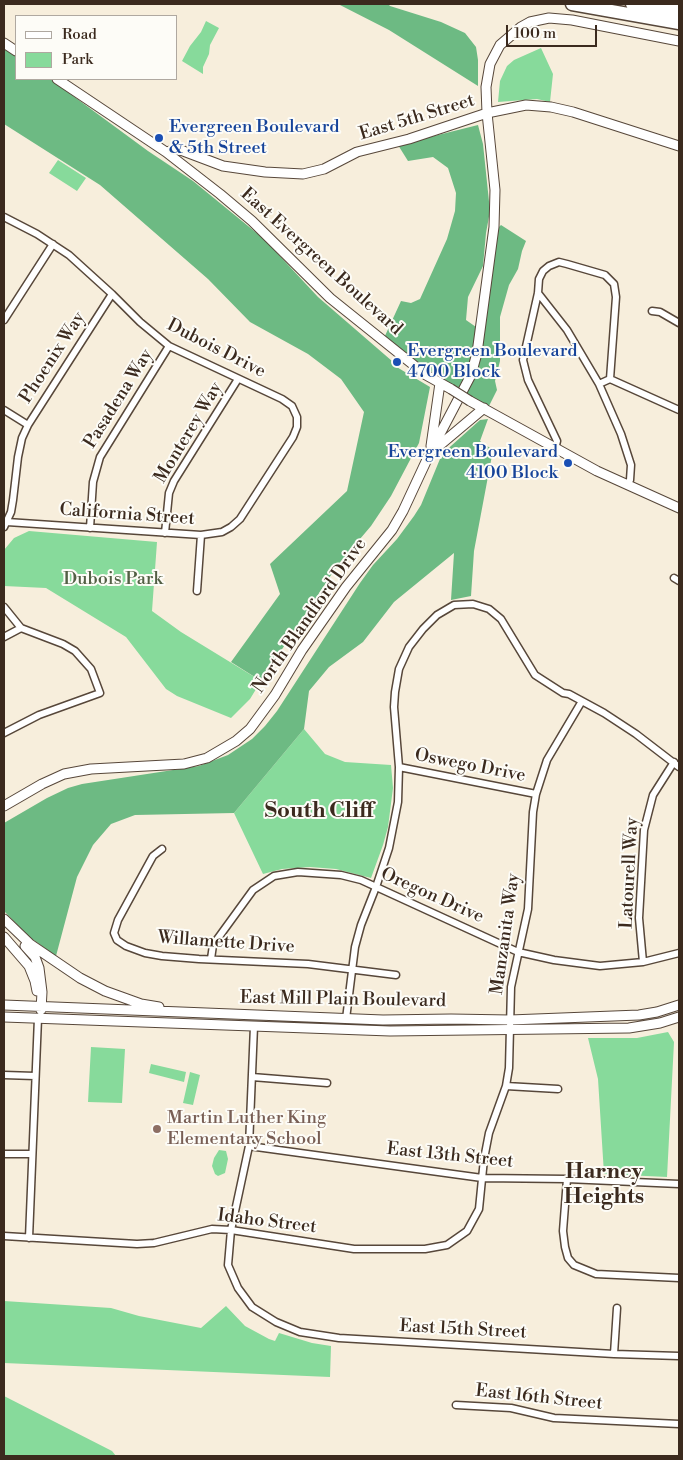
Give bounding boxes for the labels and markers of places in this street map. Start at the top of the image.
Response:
place label: Evergreen Boulevard & 5th Street [169,117,339,160]
marker: Evergreen Boulevard & 5th Street [153,132,165,144]
place label: Evergreen Boulevard 4700 Block [407,341,577,384]
marker: Evergreen Boulevard 4700 Block [391,356,403,368]
place label: Evergreen Boulevard 4100 Block [388,442,558,484]
marker: Evergreen Boulevard 4100 Block [562,457,574,469]
place label: Martin Luther King Elementary School [167,1108,326,1150]
marker: Martin Luther King Elementary School [151,1123,163,1135]

